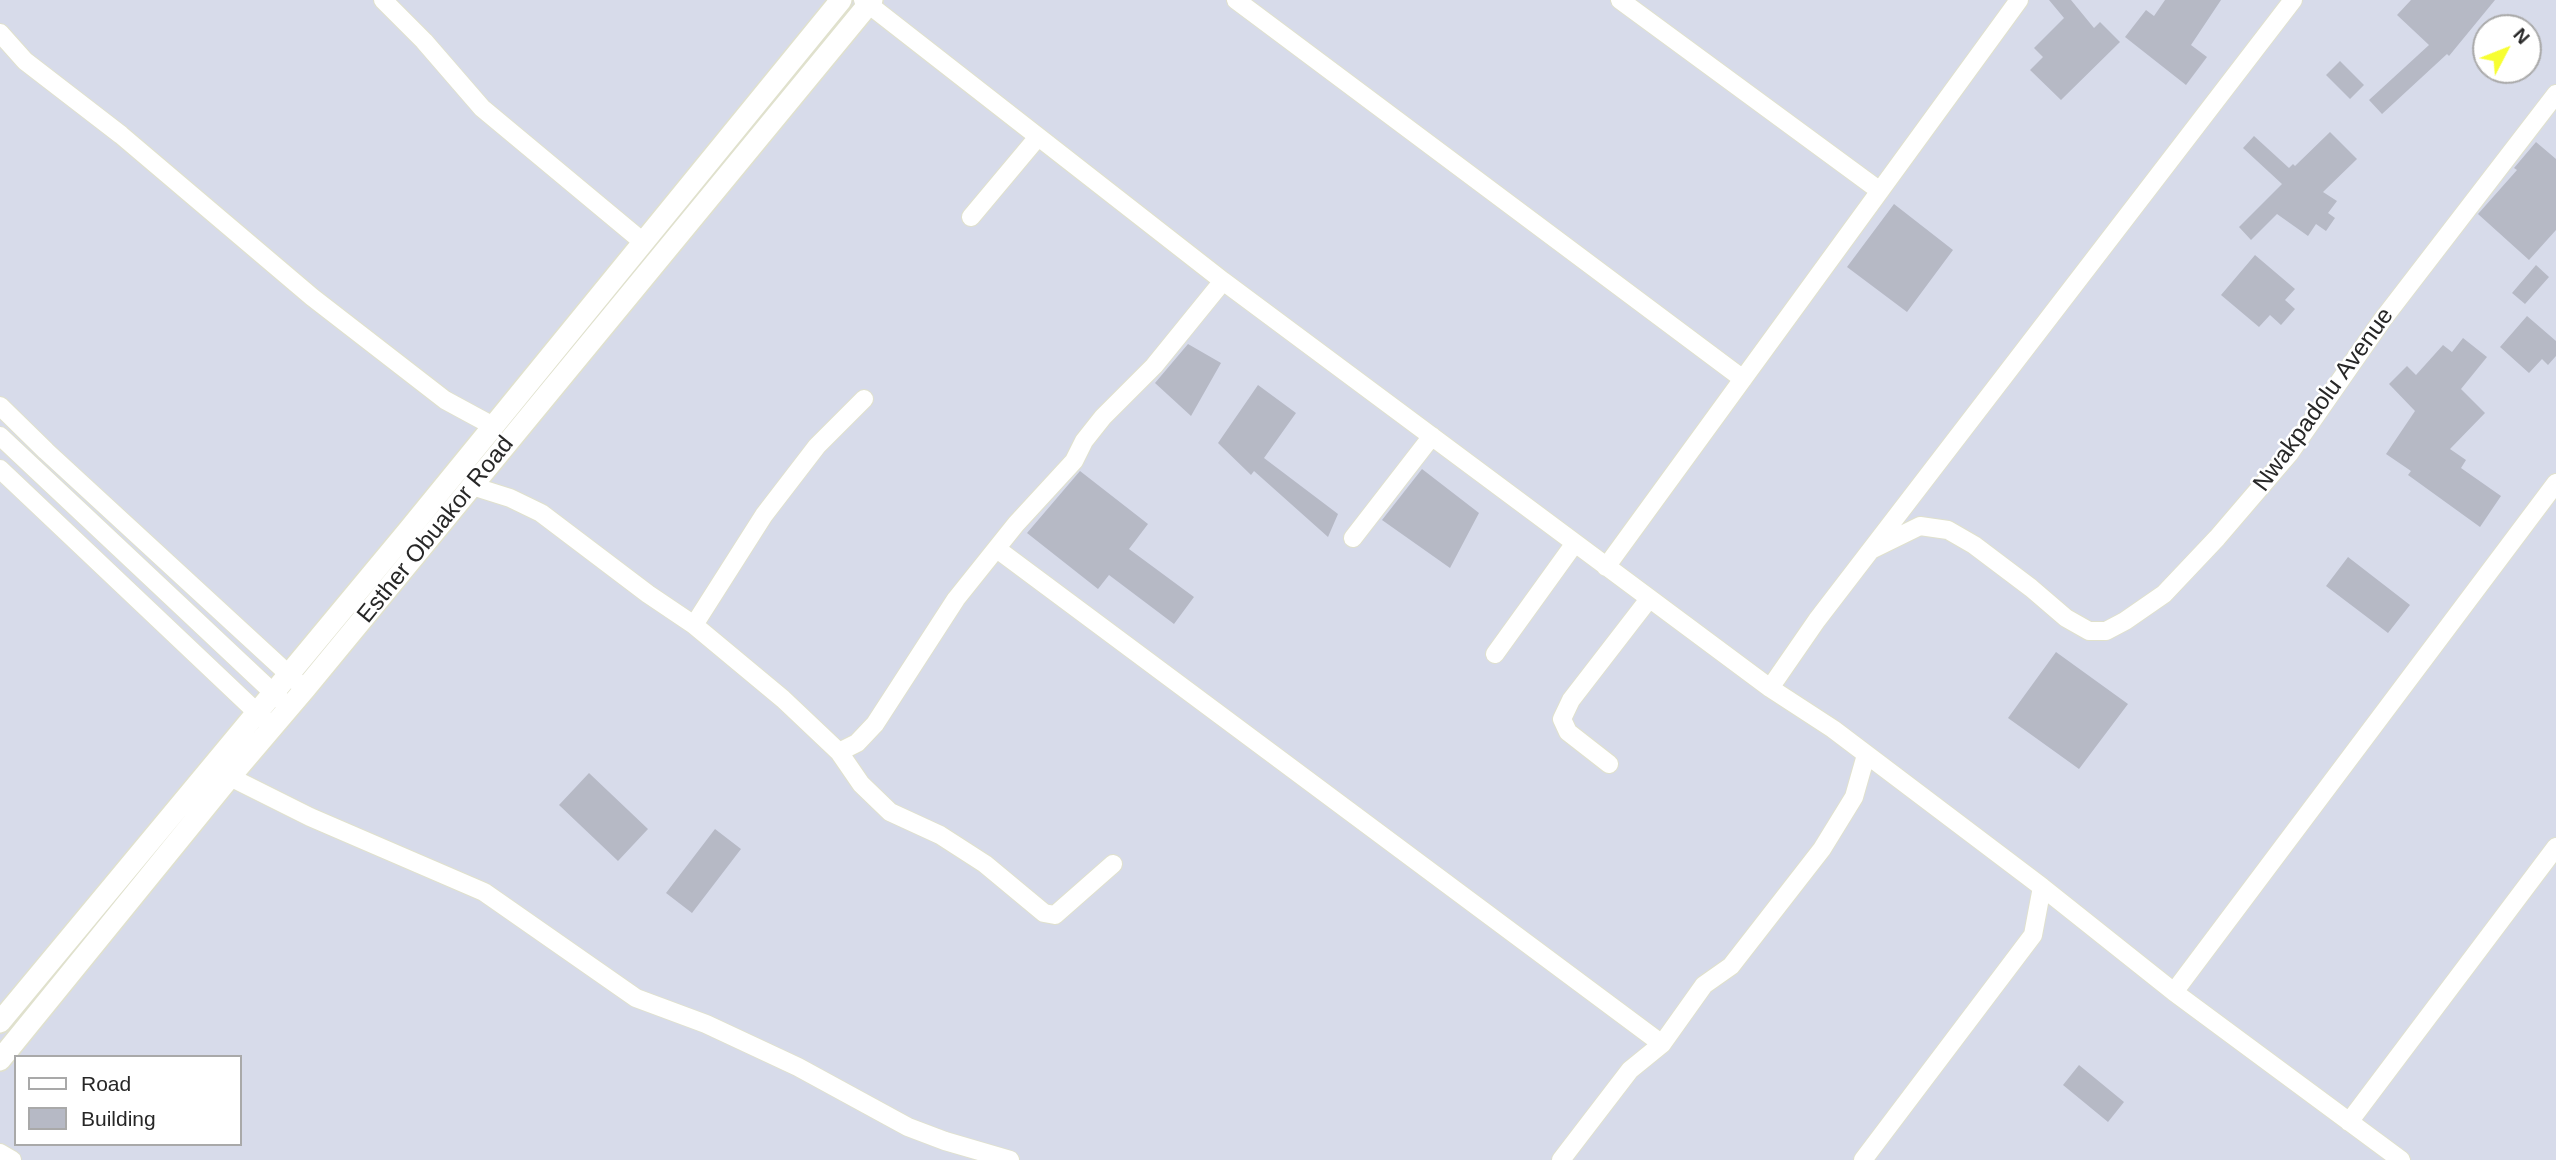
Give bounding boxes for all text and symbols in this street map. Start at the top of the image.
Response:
north arrow [2472,14,2542,84]
text: N [2509,24,2534,48]
street label: Nwakpadolu Avenue [2248,303,2400,497]
street label: Esther Obuakor Road [352,431,520,629]
legend [14,1055,242,1146]
text: Road [81,1072,131,1095]
text: Building [81,1107,156,1130]

